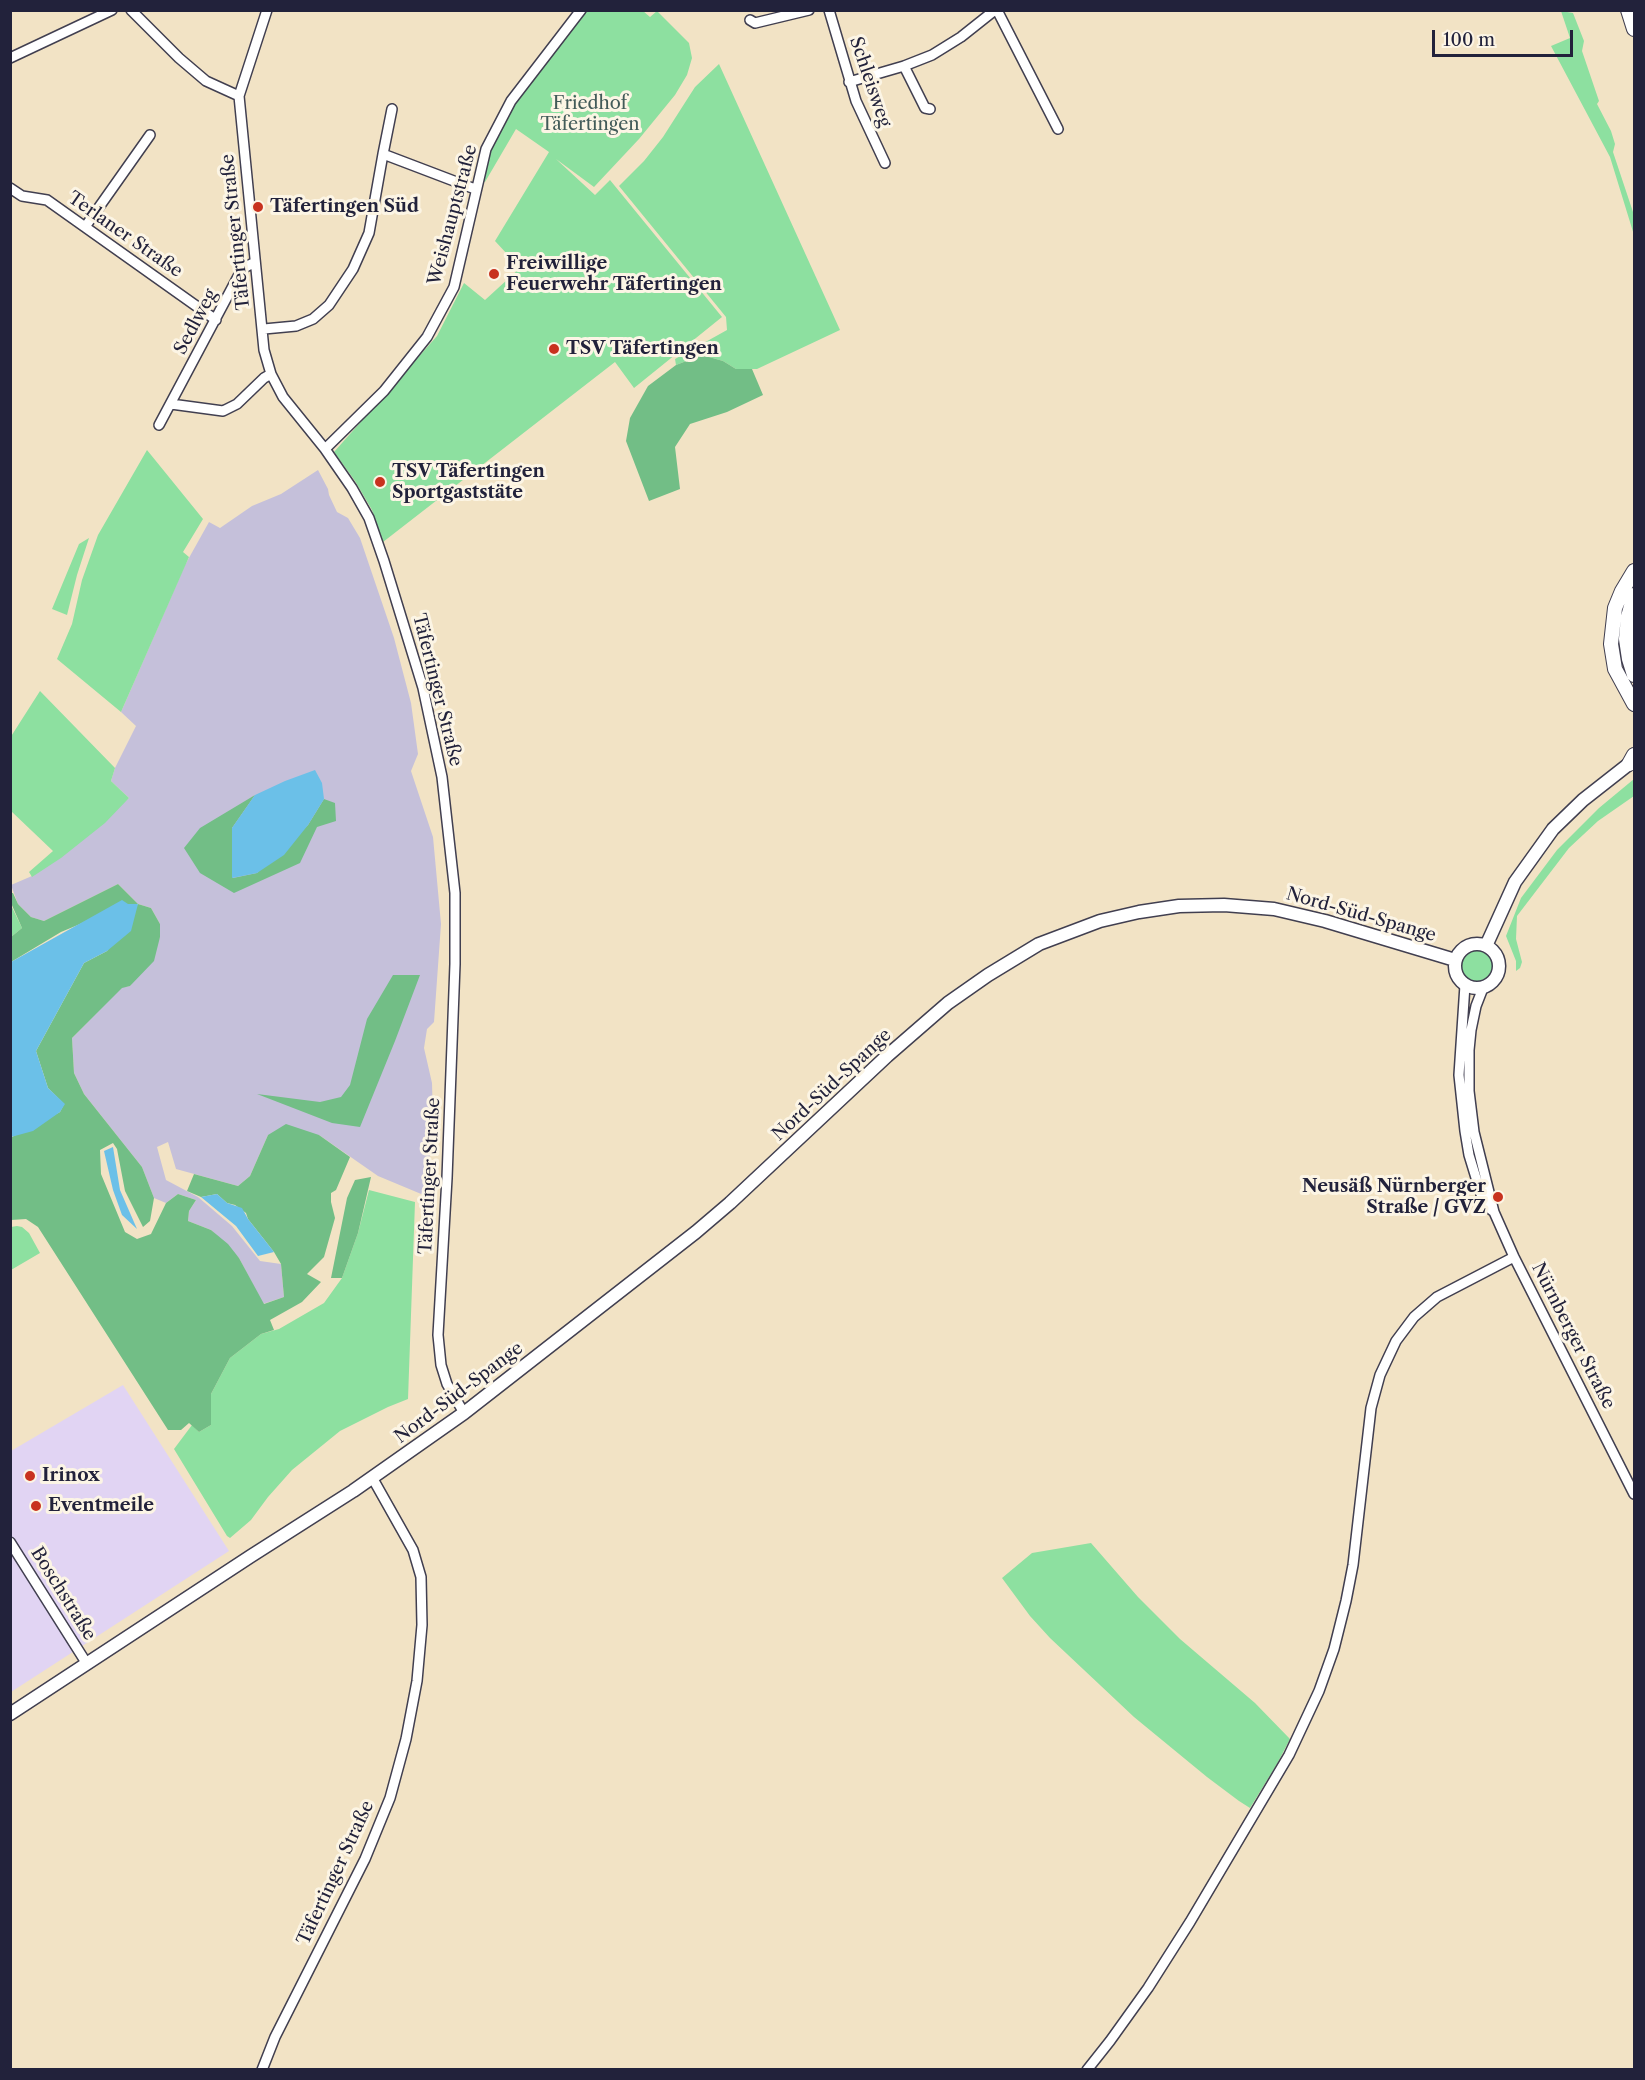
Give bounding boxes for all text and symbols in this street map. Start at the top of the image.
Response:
scale bar [1435,18,1576,56]
text: 100 m [1443,29,1495,51]
street label: Schleisweg [844,34,896,130]
park label: Friedhof Täfertingen [541,93,639,136]
street label: Weishauptstraße [424,142,482,288]
street label: Täfertinger Straße [217,153,255,311]
street label: Terlaner Straße [64,188,186,282]
place label: Täfertingen Süd [270,196,419,218]
marker: Täfertingen Süd [251,200,265,214]
place label: Freiwillige Feuerwehr Täfertingen [506,253,722,296]
marker: Freiwillige Feuerwehr Täfertingen [487,267,501,281]
street label: Sedlweg [170,286,222,358]
place label: TSV Täfertingen [566,338,719,360]
marker: TSV Täfertingen [547,342,561,356]
place label: TSV Täfertingen Sportgaststäte [392,461,545,504]
marker: TSV Täfertingen Sportgaststäte [373,475,387,489]
street label: Täfertinger Straße [408,611,466,769]
street label: Nord-Süd-Spange [1284,883,1438,947]
street label: Nord-Süd-Spange [768,1024,896,1146]
street label: Täfertinger Straße [415,1097,445,1255]
place label: Neusäß Nürnberger Straße / GVZ [1302,1176,1486,1218]
marker: Neusäß Nürnberger Straße / GVZ [1491,1190,1505,1204]
street label: Nürnberger Straße [1527,1259,1619,1413]
street label: Nord-Süd-Spange [391,1338,527,1448]
place label: Irinox [42,1465,100,1487]
marker: Irinox [23,1469,37,1483]
place label: Eventmeile [48,1495,154,1517]
marker: Eventmeile [29,1499,43,1513]
street label: Boschstraße [26,1543,100,1645]
street label: Täfertinger Straße [293,1797,379,1949]

